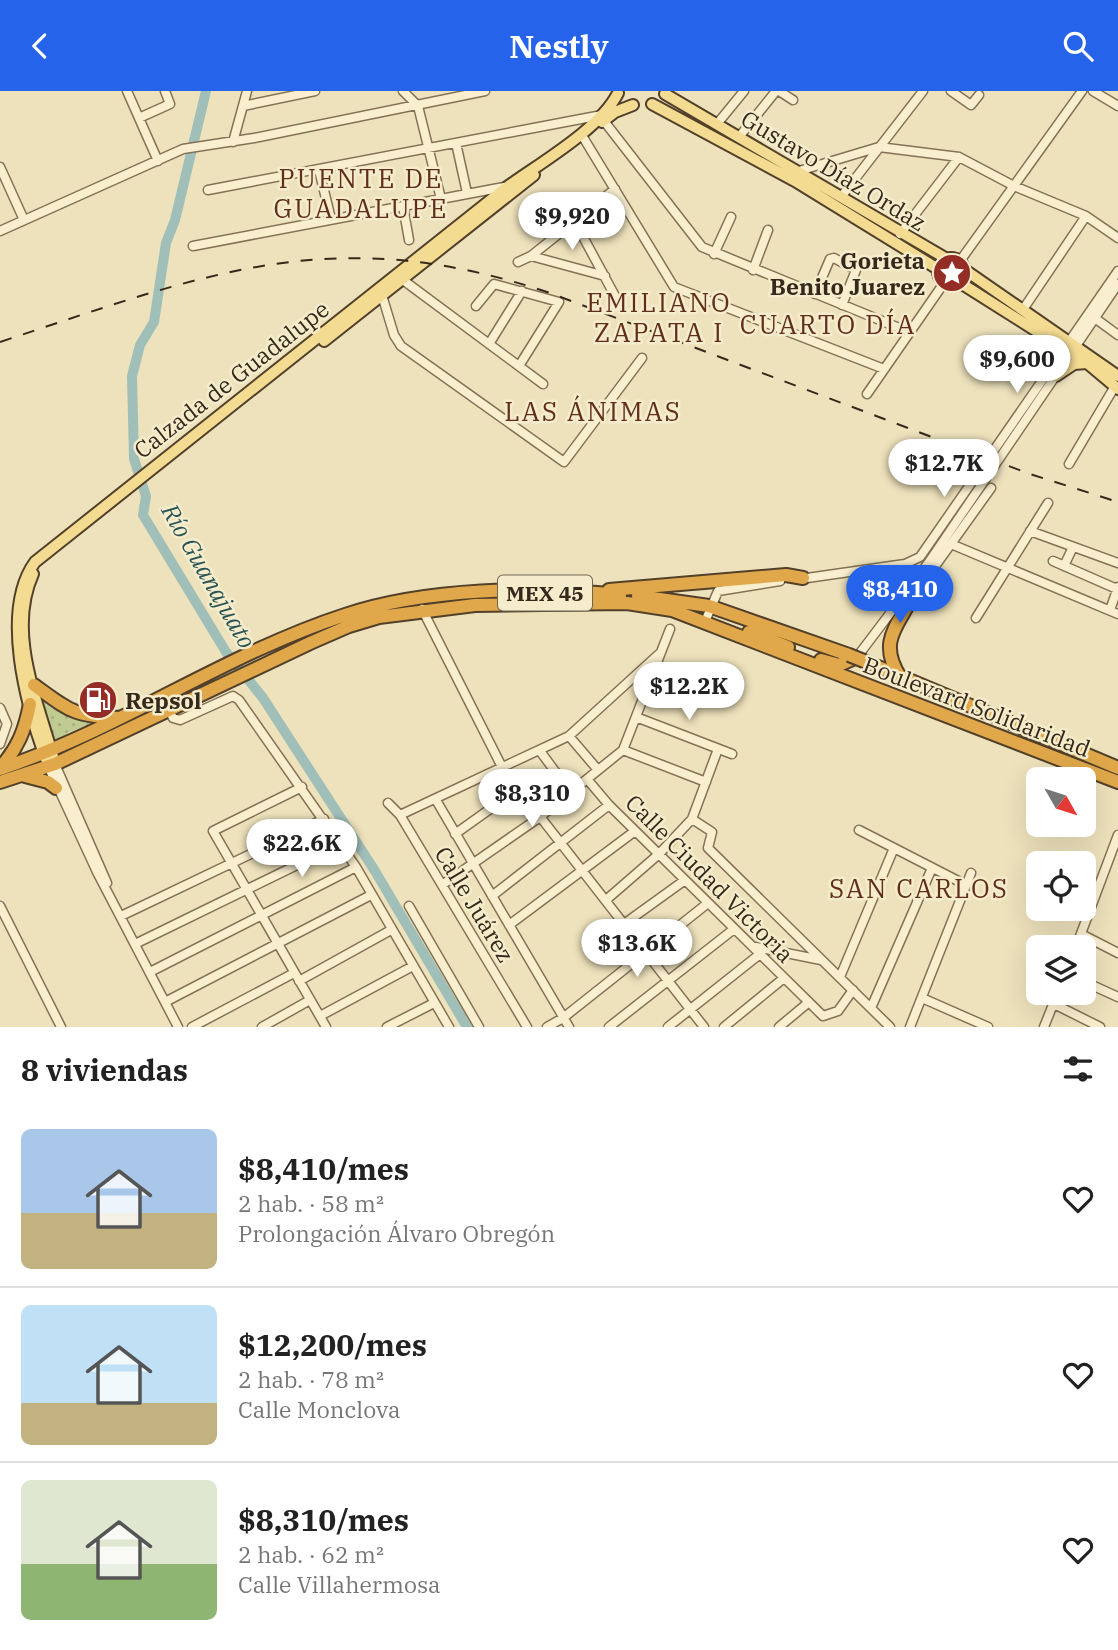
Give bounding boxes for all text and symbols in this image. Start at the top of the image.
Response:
text: Nestly [509,25,609,67]
icon: back [21,27,59,65]
icon: search [1059,27,1097,65]
street label: Gustavo Díaz Ordaz [736,103,932,237]
district label: PUENTE DE GUADALUPE [273,161,449,225]
pin: $9,920 [515,193,629,252]
text: $9,920 [534,200,610,230]
place label: Gorieta Benito Juarez [770,245,925,301]
place icon: Gorieta Benito Juarez [931,252,973,294]
district label: EMILIANO ZAPATA I [586,285,732,349]
street label: Calzada de Guadalupe [127,293,335,465]
district label: CUARTO DÍA [740,307,916,341]
pin: $9,600 [960,335,1074,395]
text: $9,600 [979,343,1055,373]
district label: LAS ÁNIMAS [504,394,682,428]
pin: $12.7K [887,439,1001,499]
text: $12.7K [904,447,984,477]
water label: Río Guanajuato [154,497,263,654]
pin: $8,410 [843,566,957,625]
text: $8,410 [862,573,938,603]
road number: MEX 45 [498,575,592,611]
street label: Boulevard Solidaridad [859,649,1095,763]
pin: $12.2K [632,663,746,722]
text: $12.2K [649,670,729,700]
fuel station icon: Repsol [77,679,119,721]
place label: Repsol [125,685,201,715]
north arrow [1026,767,1096,837]
map controls [1026,767,1096,1005]
pin: $8,310 [475,769,589,829]
text: $8,310 [494,777,570,807]
street label: Calle Ciudad Victoria [619,787,801,969]
pin: $22.6K [245,819,359,879]
text: $22.6K [262,827,342,857]
street label: Calle Juárez [429,841,521,967]
button: locate [1026,851,1096,921]
district label: SAN CARLOS [829,871,1009,905]
pin: $13.6K [580,919,694,979]
text: $13.6K [597,927,677,957]
button: layers [1026,935,1096,1005]
text: 8 viviendas [21,1050,188,1089]
icon: filters [1059,1050,1097,1088]
text: $8,410/mes [238,1149,409,1188]
icon: home [77,1157,161,1241]
icon: heart [1059,1180,1097,1218]
text: 2 hab. · 58 m² [238,1188,384,1218]
text: Prolongación Álvaro Obregón [238,1218,555,1248]
text: $12,200/mes [238,1325,427,1364]
icon: home [77,1333,161,1417]
icon: heart [1059,1356,1097,1394]
text: 2 hab. · 78 m² [238,1364,384,1394]
text: Calle Monclova [238,1394,401,1424]
text: $8,310/mes [238,1500,409,1539]
icon: home [77,1508,161,1592]
icon: heart [1059,1531,1097,1569]
text: 2 hab. · 62 m² [238,1539,384,1569]
text: Calle Villahermosa [238,1569,441,1599]

